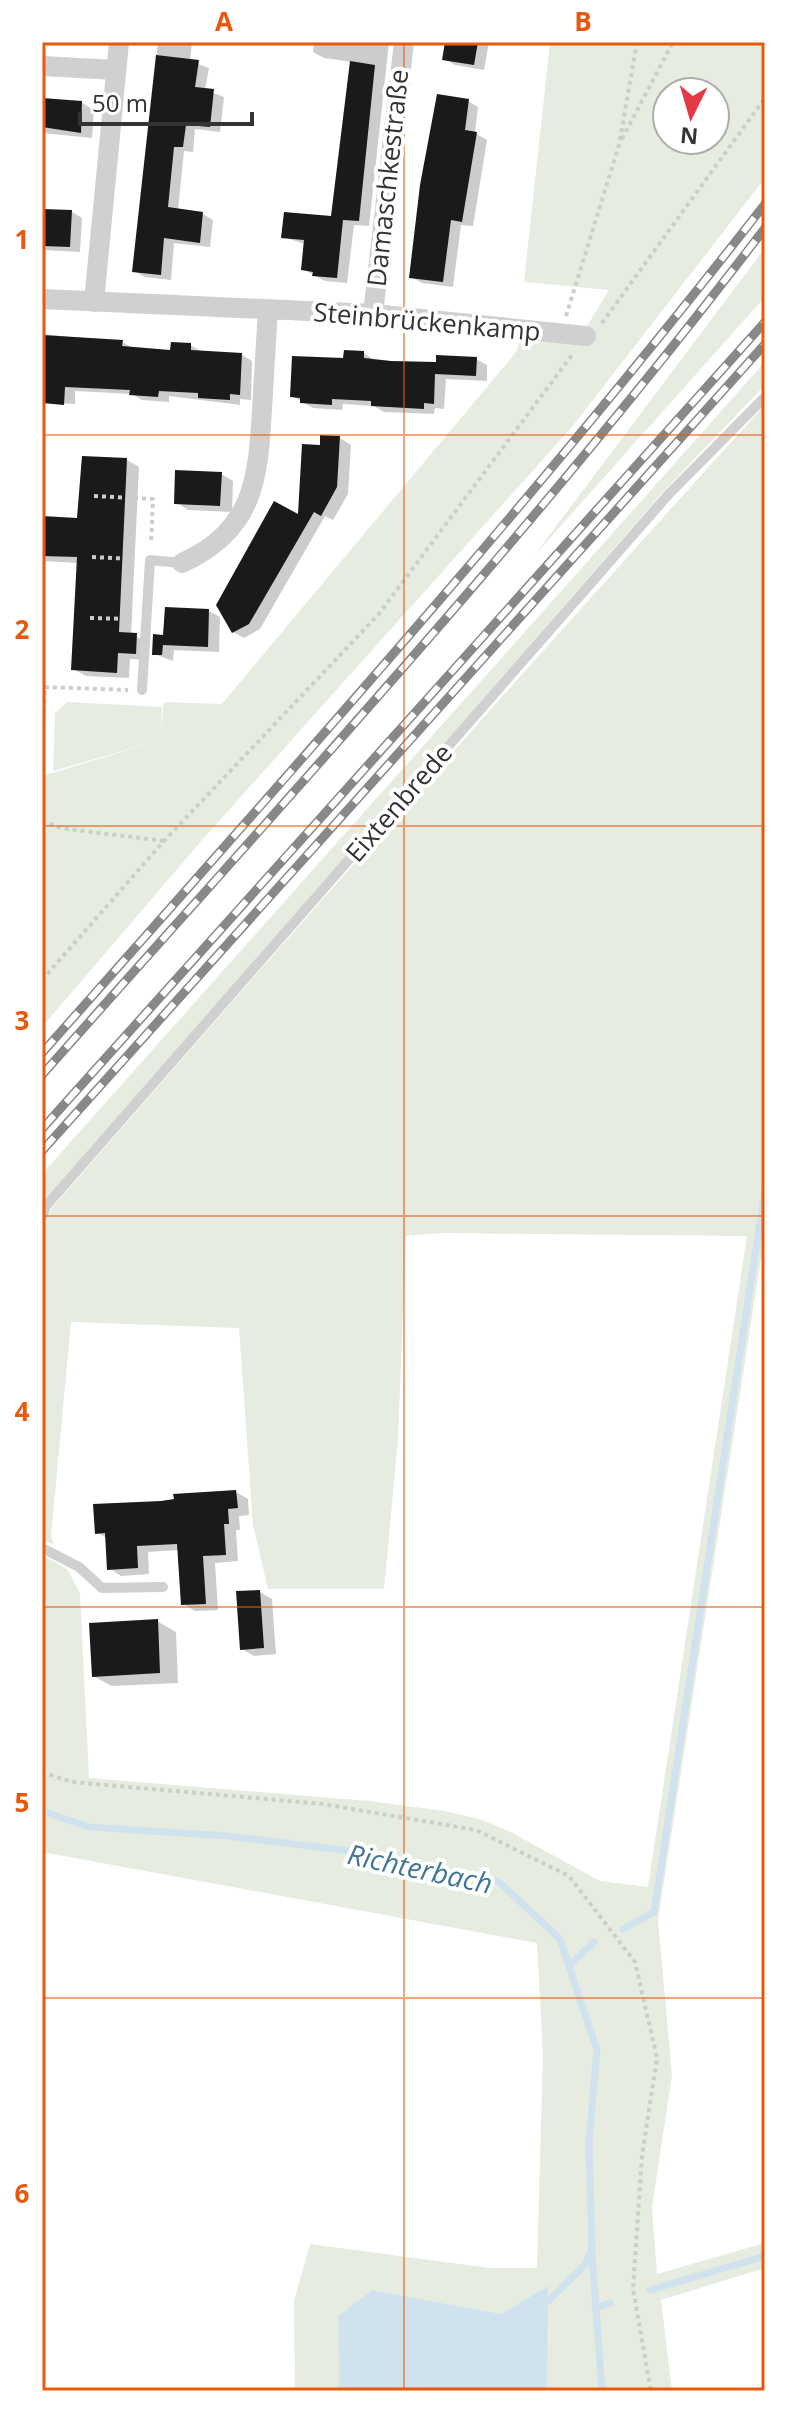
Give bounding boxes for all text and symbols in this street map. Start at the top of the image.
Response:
text: A [215,3,233,39]
text: B [574,3,592,39]
street label: Damaschkestraße [358,67,416,288]
scale bar [80,76,252,126]
north arrow [651,76,731,156]
text: 50 m [92,86,148,119]
text: N [679,121,699,153]
text: 1 [15,221,29,257]
street label: Steinbrückenkamp [312,293,542,349]
text: 2 [15,611,30,647]
street label: Eixtenbrede [337,735,460,869]
text: 3 [15,1002,29,1038]
text: 4 [15,1393,30,1429]
text: 5 [15,1784,29,1820]
water label: Richterbach [344,1834,496,1902]
text: 6 [15,2175,30,2211]

